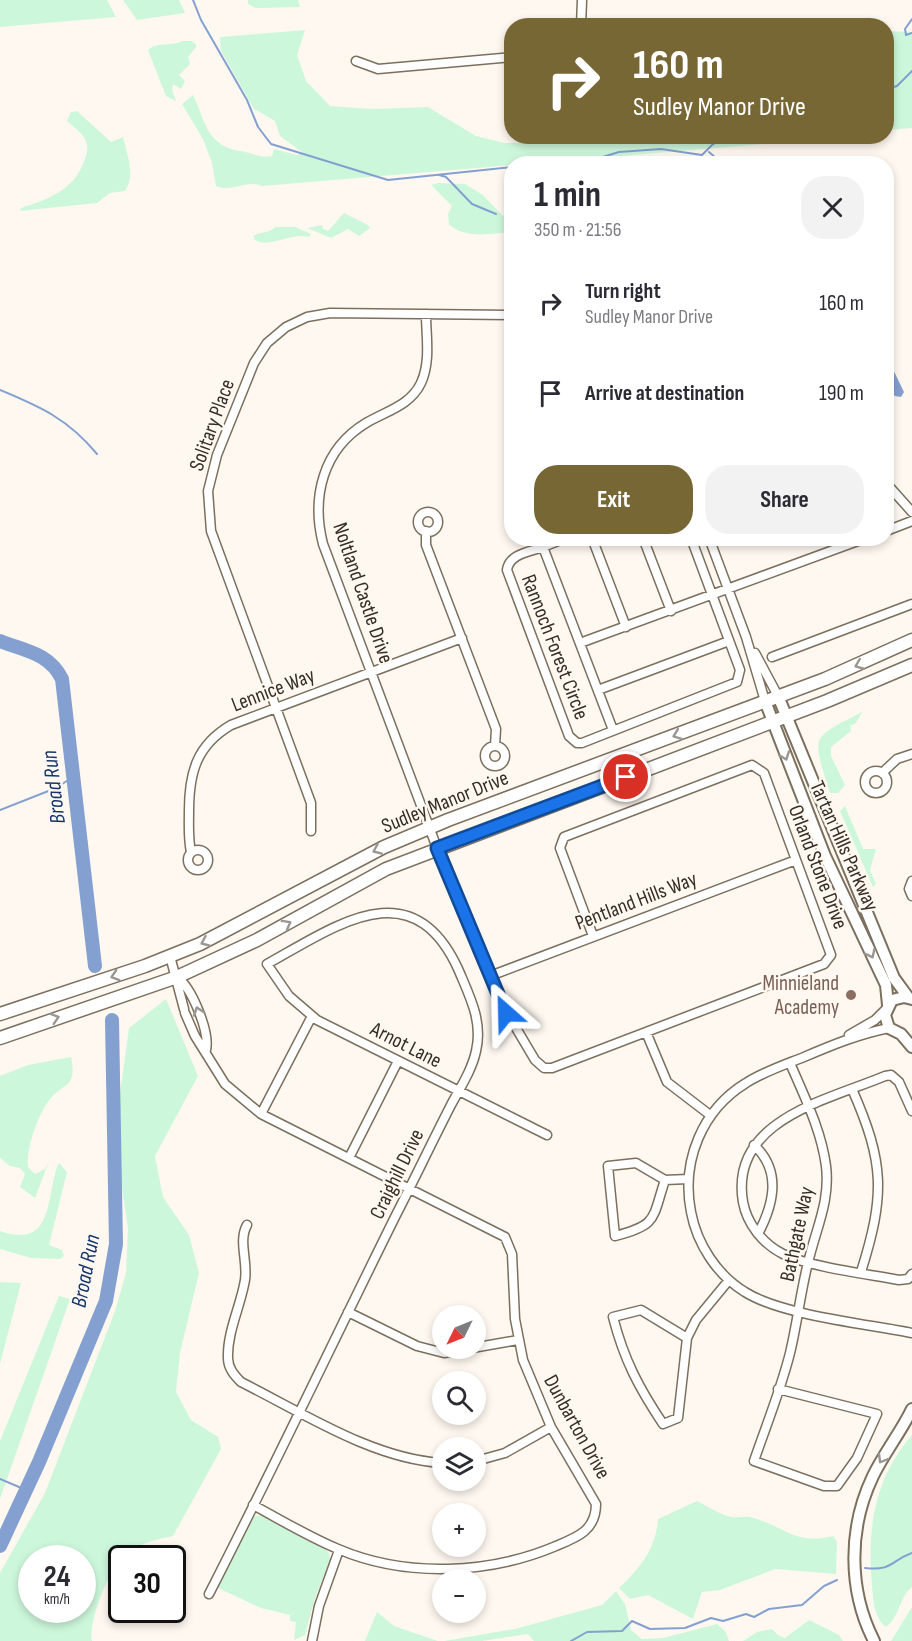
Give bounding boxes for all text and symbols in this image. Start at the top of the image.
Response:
text: 160 m [633,40,724,91]
icon: right [534,42,612,120]
text: Sudley Manor Drive [633,91,806,123]
text: 1 min [534,174,601,217]
button: close [801,176,864,239]
text: 350 m · 21:56 [534,218,622,242]
text: Turn right [585,278,661,305]
icon: right [534,287,567,320]
text: 160 m [819,290,864,317]
text: Sudley Manor Drive [585,305,713,329]
street label: Solitary Place [184,376,240,474]
icon: arrive [534,377,567,410]
text: Arrive at destination [585,380,744,407]
text: 190 m [819,380,864,407]
button: Exit [534,465,693,534]
button: Share [705,465,864,534]
street label: Noltland Castle Drive [327,519,399,667]
street label: Rannoch Forest Circle [516,571,594,723]
one-way arrow [854,658,865,670]
street label: Lennice Way [228,663,318,717]
one-way arrow [672,727,683,740]
water label: Broad Run [36,749,72,825]
one-way arrow [778,750,791,761]
pin [600,751,651,802]
icon: arrive [609,760,642,793]
street label: Sudley Manor Drive [378,765,512,839]
street label: Tartan Hills Parkway [804,777,884,915]
street label: Orland Stone Drive [783,801,853,933]
one-way arrow [373,843,384,855]
street label: Pentland Hills Way [572,866,700,936]
one-way arrow [280,920,291,931]
one-way arrow [201,934,212,946]
one-way arrow [864,948,876,959]
one-way arrow [110,969,121,981]
place label: Minnieland Academy [763,971,839,1020]
position arrow [474,981,538,1045]
marker: Minnieland Academy [844,988,858,1002]
one-way arrow [192,1006,205,1017]
one-way arrow [49,1013,60,1025]
street label: Arnot Lane [366,1016,446,1073]
street label: Craighill Drive [365,1125,429,1223]
street label: Bathgate Way [775,1184,819,1284]
water label: Broad Run [66,1232,106,1310]
north arrow [432,1305,486,1359]
map controls [432,1305,486,1623]
button: search [432,1371,486,1425]
street label: Dunbarton Drive [538,1371,616,1483]
button: layers [432,1437,486,1491]
one-way arrow [878,1453,890,1463]
button: + [432,1503,486,1557]
speed limit sign: 30 [108,1545,186,1623]
text: 24 [44,1559,70,1595]
button: − [432,1569,486,1623]
text: km/h [44,1590,70,1609]

